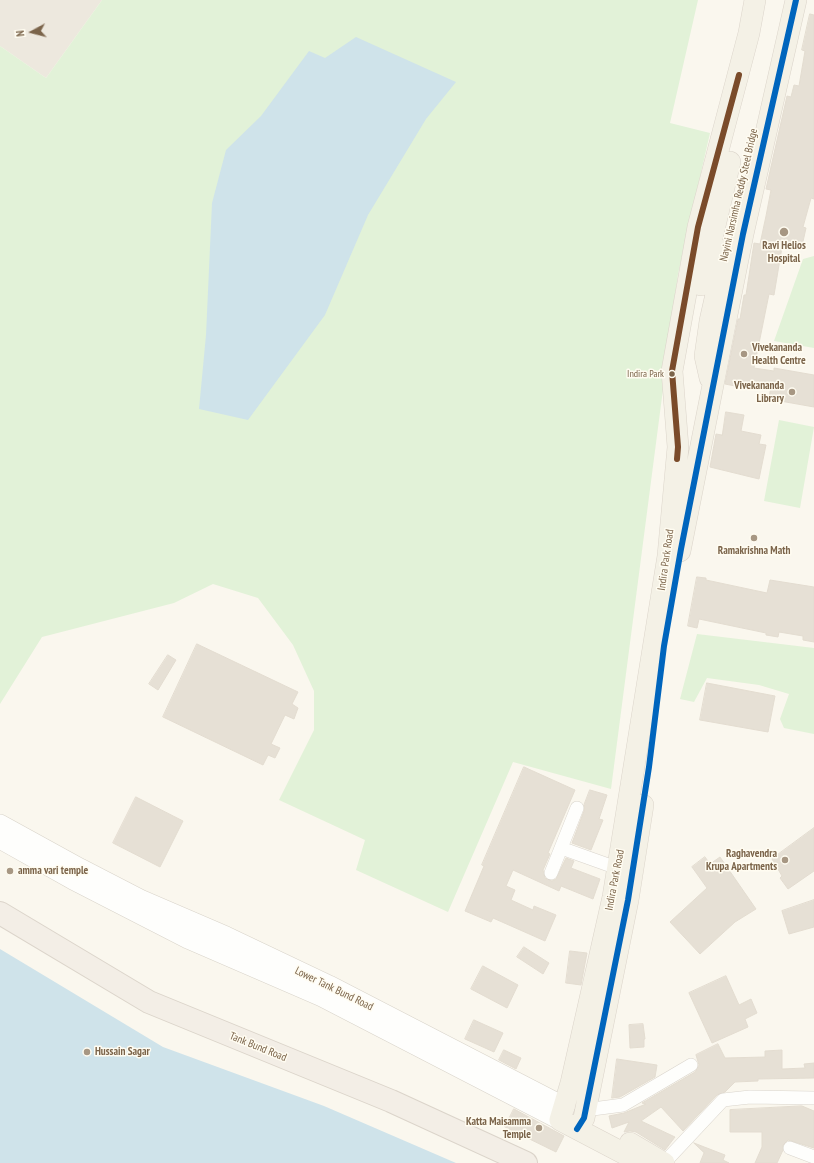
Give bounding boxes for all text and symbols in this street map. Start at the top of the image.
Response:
north arrow [12,12,52,52]
text: N [13,30,27,37]
street label: Nayini Narsimha Reddy Steel Bridge [717,127,761,263]
marker: Ravi Helios Hospital [778,226,790,238]
place label: Ravi Helios Hospital [762,239,806,265]
place label: Vivekananda Health Centre [752,341,806,367]
marker: Vivekananda Health Centre [739,349,749,359]
place label: Indira Park [627,368,664,380]
marker: Indira Park [667,369,677,379]
place label: Vivekananda Library [734,379,784,405]
marker: Vivekananda Library [787,387,797,397]
street label: Indira Park Road [655,529,677,591]
marker: Ramakrishna Math [749,533,759,543]
place label: Ramakrishna Math [718,544,790,558]
place label: Raghavendra Krupa Apartments [706,847,777,873]
street label: Indira Park Road [603,848,627,912]
marker: Raghavendra Krupa Apartments [780,855,790,865]
place label: amma vari temple [18,864,88,878]
marker: amma vari temple [5,866,15,876]
street label: Lower Tank Bund Road [293,964,375,1014]
street label: Tank Bund Road [228,1030,288,1064]
place label: Hussain Sagar [95,1045,150,1059]
marker: Hussain Sagar [82,1047,92,1057]
place label: Katta Maisamma Temple [466,1115,531,1141]
marker: Katta Maisamma Temple [534,1123,544,1133]

